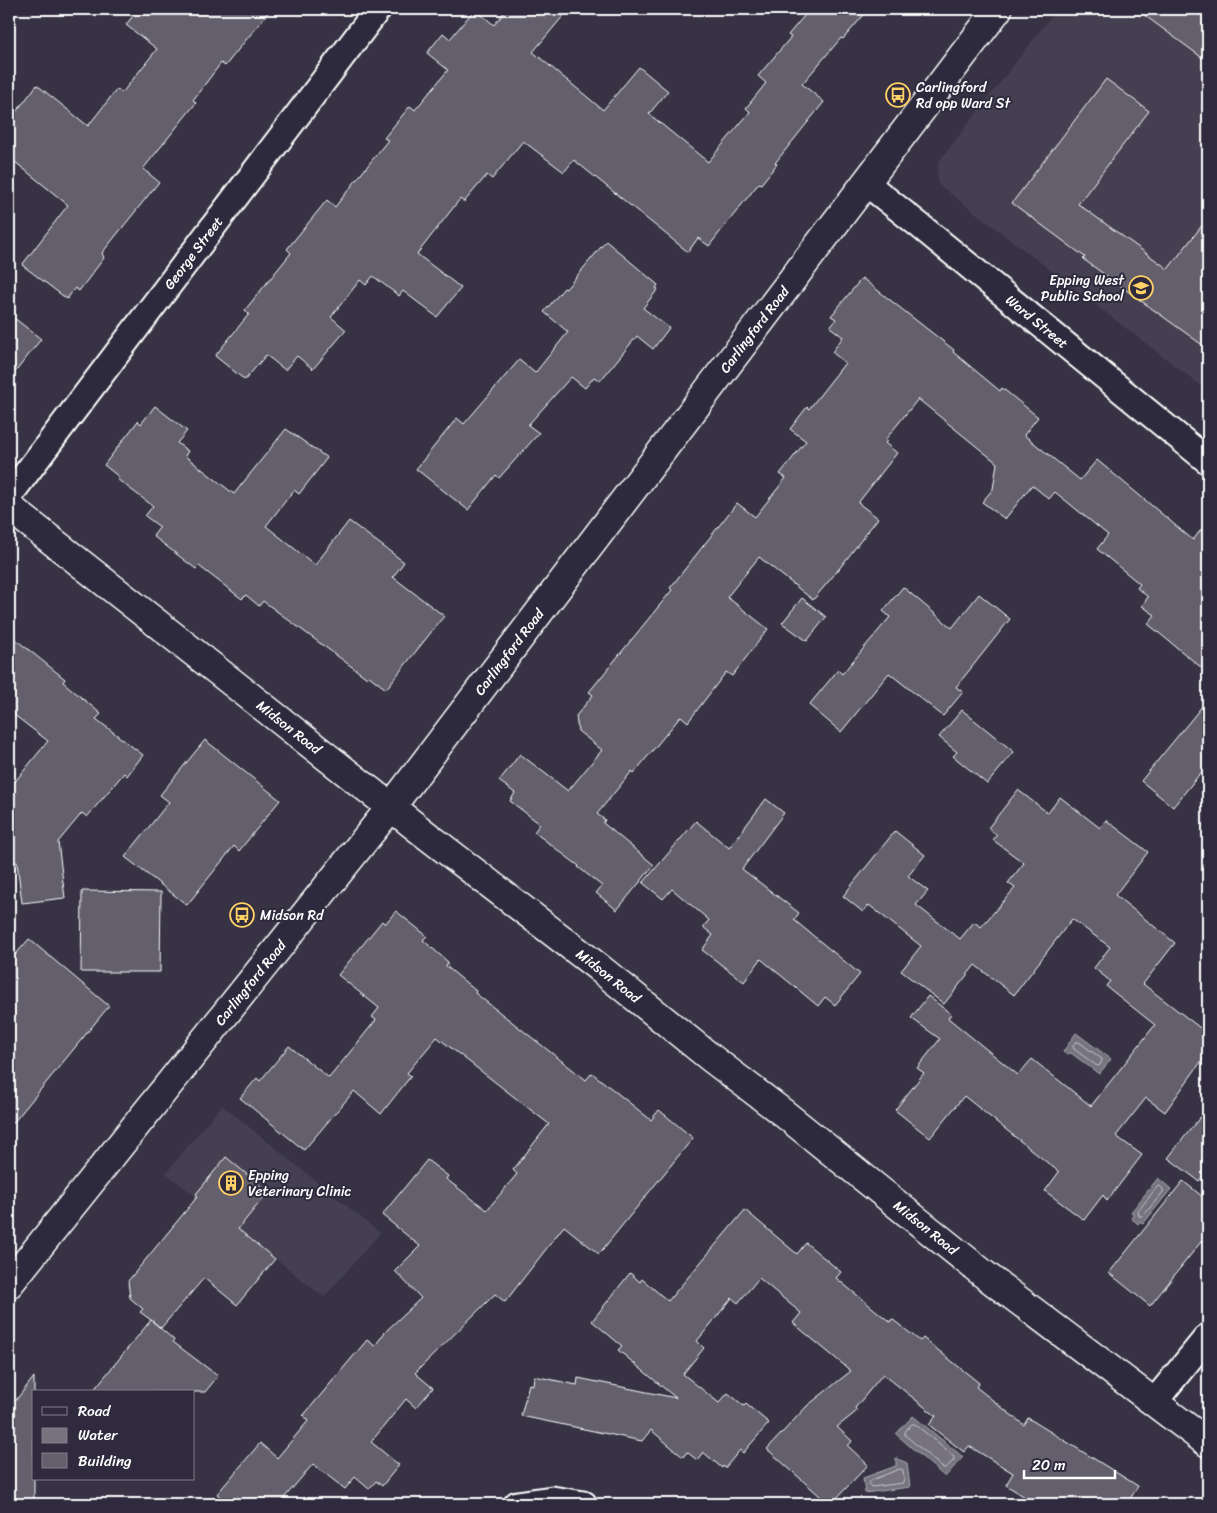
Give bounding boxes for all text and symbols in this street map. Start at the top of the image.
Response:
place label: Carlingford Rd opp Ward St [916,75,1011,116]
bus stop icon: Carlingford Rd opp Ward St [885,82,911,108]
street label: George Street [157,211,230,295]
place label: Epping West Public School [1041,268,1125,309]
school or university icon: Epping West Public School [1128,275,1154,301]
street label: Carlingford Road [713,280,797,379]
street label: Ward Street [1000,288,1074,355]
street label: Carlingford Road [468,602,552,701]
street label: Midson Road [250,694,328,762]
bus stop icon: Midson Rd [229,902,255,928]
place label: Midson Rd [260,903,325,928]
street label: Carlingford Road [208,933,294,1031]
street label: Midson Road [570,942,648,1011]
place label: Epping Veterinary Clinic [248,1163,352,1204]
building icon: Epping Veterinary Clinic [218,1170,244,1196]
street label: Midson Road [887,1194,965,1263]
legend [32,1390,195,1480]
text: Road [78,1398,111,1424]
text: Water [78,1422,118,1448]
text: Building [78,1448,132,1474]
scale bar [1024,1448,1116,1480]
text: 20 m [1032,1452,1066,1478]

